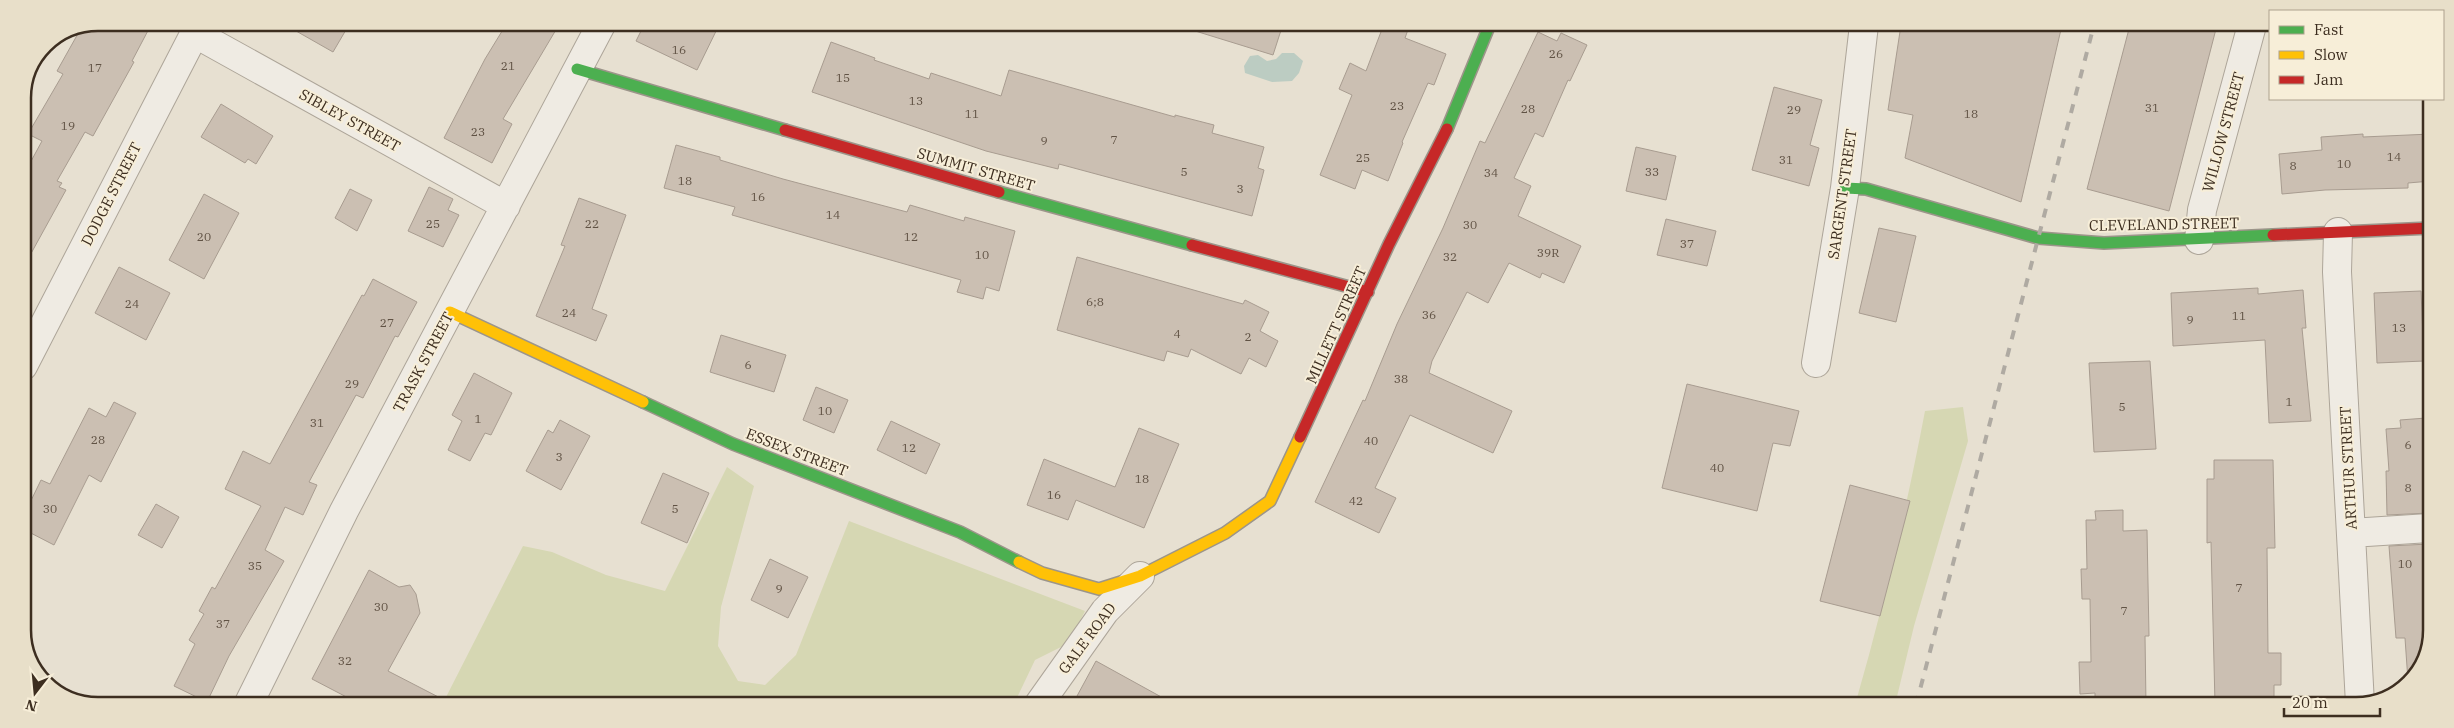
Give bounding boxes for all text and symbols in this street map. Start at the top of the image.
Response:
legend [2269,10,2444,100]
text: Fast [2314,20,2344,39]
house number: 16 [672,42,686,57]
text: Slow [2314,45,2348,64]
house number: 26 [1549,46,1563,61]
house number: 21 [501,58,515,73]
house number: 17 [88,60,102,75]
house number: 15 [836,70,850,85]
street label: WILLOW STREET [2198,70,2248,194]
text: Jam [2314,70,2343,89]
street label: SIBLEY STREET [296,84,404,156]
house number: 13 [909,93,923,108]
house number: 23 [1390,98,1404,113]
house number: 31 [2145,100,2159,115]
house number: 28 [1521,101,1535,116]
house number: 29 [1787,102,1801,117]
house number: 11 [965,106,979,121]
house number: 18 [1964,106,1978,121]
house number: 19 [61,118,75,133]
house number: 23 [471,124,485,139]
street label: SARGENT STREET [1823,127,1861,261]
house number: 7 [1110,132,1118,147]
house number: 9 [1040,133,1048,148]
street label: DODGE STREET [77,139,145,249]
street label: SUMMIT STREET [915,143,1037,195]
house number: 14 [2387,149,2401,164]
house number: 25 [1356,150,1370,165]
house number: 31 [1779,152,1793,167]
house number: 10 [2337,156,2351,171]
house number: 8 [2289,158,2297,173]
house number: 5 [1180,164,1188,179]
house number: 33 [1645,164,1659,179]
house number: 34 [1484,165,1498,180]
house number: 18 [678,173,692,188]
house number: 3 [1236,181,1244,196]
house number: 16 [751,189,765,204]
house number: 14 [826,207,840,222]
street label: CLEVELAND STREET [2089,213,2240,235]
house number: 25 [426,216,440,231]
house number: 22 [585,216,599,231]
house number: 30 [1463,217,1477,232]
house number: 20 [197,229,211,244]
house number: 12 [904,229,918,244]
house number: 37 [1680,236,1694,251]
house number: 39R [1537,245,1559,260]
house number: 10 [975,247,989,262]
house number: 32 [1443,249,1457,264]
street label: MILLETT STREET [1302,263,1371,387]
house number: 6;8 [1086,294,1104,309]
house number: 24 [125,296,139,311]
house number: 24 [562,305,576,320]
house number: 36 [1422,307,1436,322]
street label: TRASK STREET [389,308,457,415]
house number: 11 [2232,308,2246,323]
house number: 9 [2186,312,2194,327]
house number: 27 [380,315,394,330]
house number: 13 [2392,320,2406,335]
house number: 4 [1173,326,1181,341]
house number: 2 [1244,329,1252,344]
house number: 6 [744,357,752,372]
house number: 38 [1394,371,1408,386]
house number: 29 [345,376,359,391]
house number: 1 [2285,394,2293,409]
house number: 5 [2118,399,2126,414]
house number: 10 [818,403,832,418]
street label: ARTHUR STREET [2335,406,2361,530]
house number: 1 [474,411,482,426]
house number: 31 [310,415,324,430]
street label: ESSEX STREET [743,424,851,480]
house number: 28 [91,432,105,447]
house number: 40 [1364,433,1378,448]
house number: 6 [2404,437,2412,452]
house number: 12 [902,440,916,455]
house number: 3 [555,449,563,464]
house number: 40 [1710,460,1724,475]
house number: 18 [1135,471,1149,486]
house number: 8 [2404,480,2412,495]
house number: 16 [1047,487,1061,502]
house number: 42 [1349,493,1363,508]
house number: 30 [43,501,57,516]
house number: 5 [671,501,679,516]
house number: 10 [2398,556,2412,571]
house number: 35 [248,558,262,573]
house number: 7 [2235,580,2243,595]
house number: 9 [775,581,783,596]
house number: 30 [374,599,388,614]
street label: GALE ROAD [1054,599,1120,677]
house number: 7 [2120,603,2128,618]
house number: 37 [216,616,230,631]
house number: 32 [338,653,352,668]
north arrow [10,668,60,718]
scale bar [2284,686,2380,718]
text: 20 m [2292,693,2328,712]
text: N [24,695,39,716]

